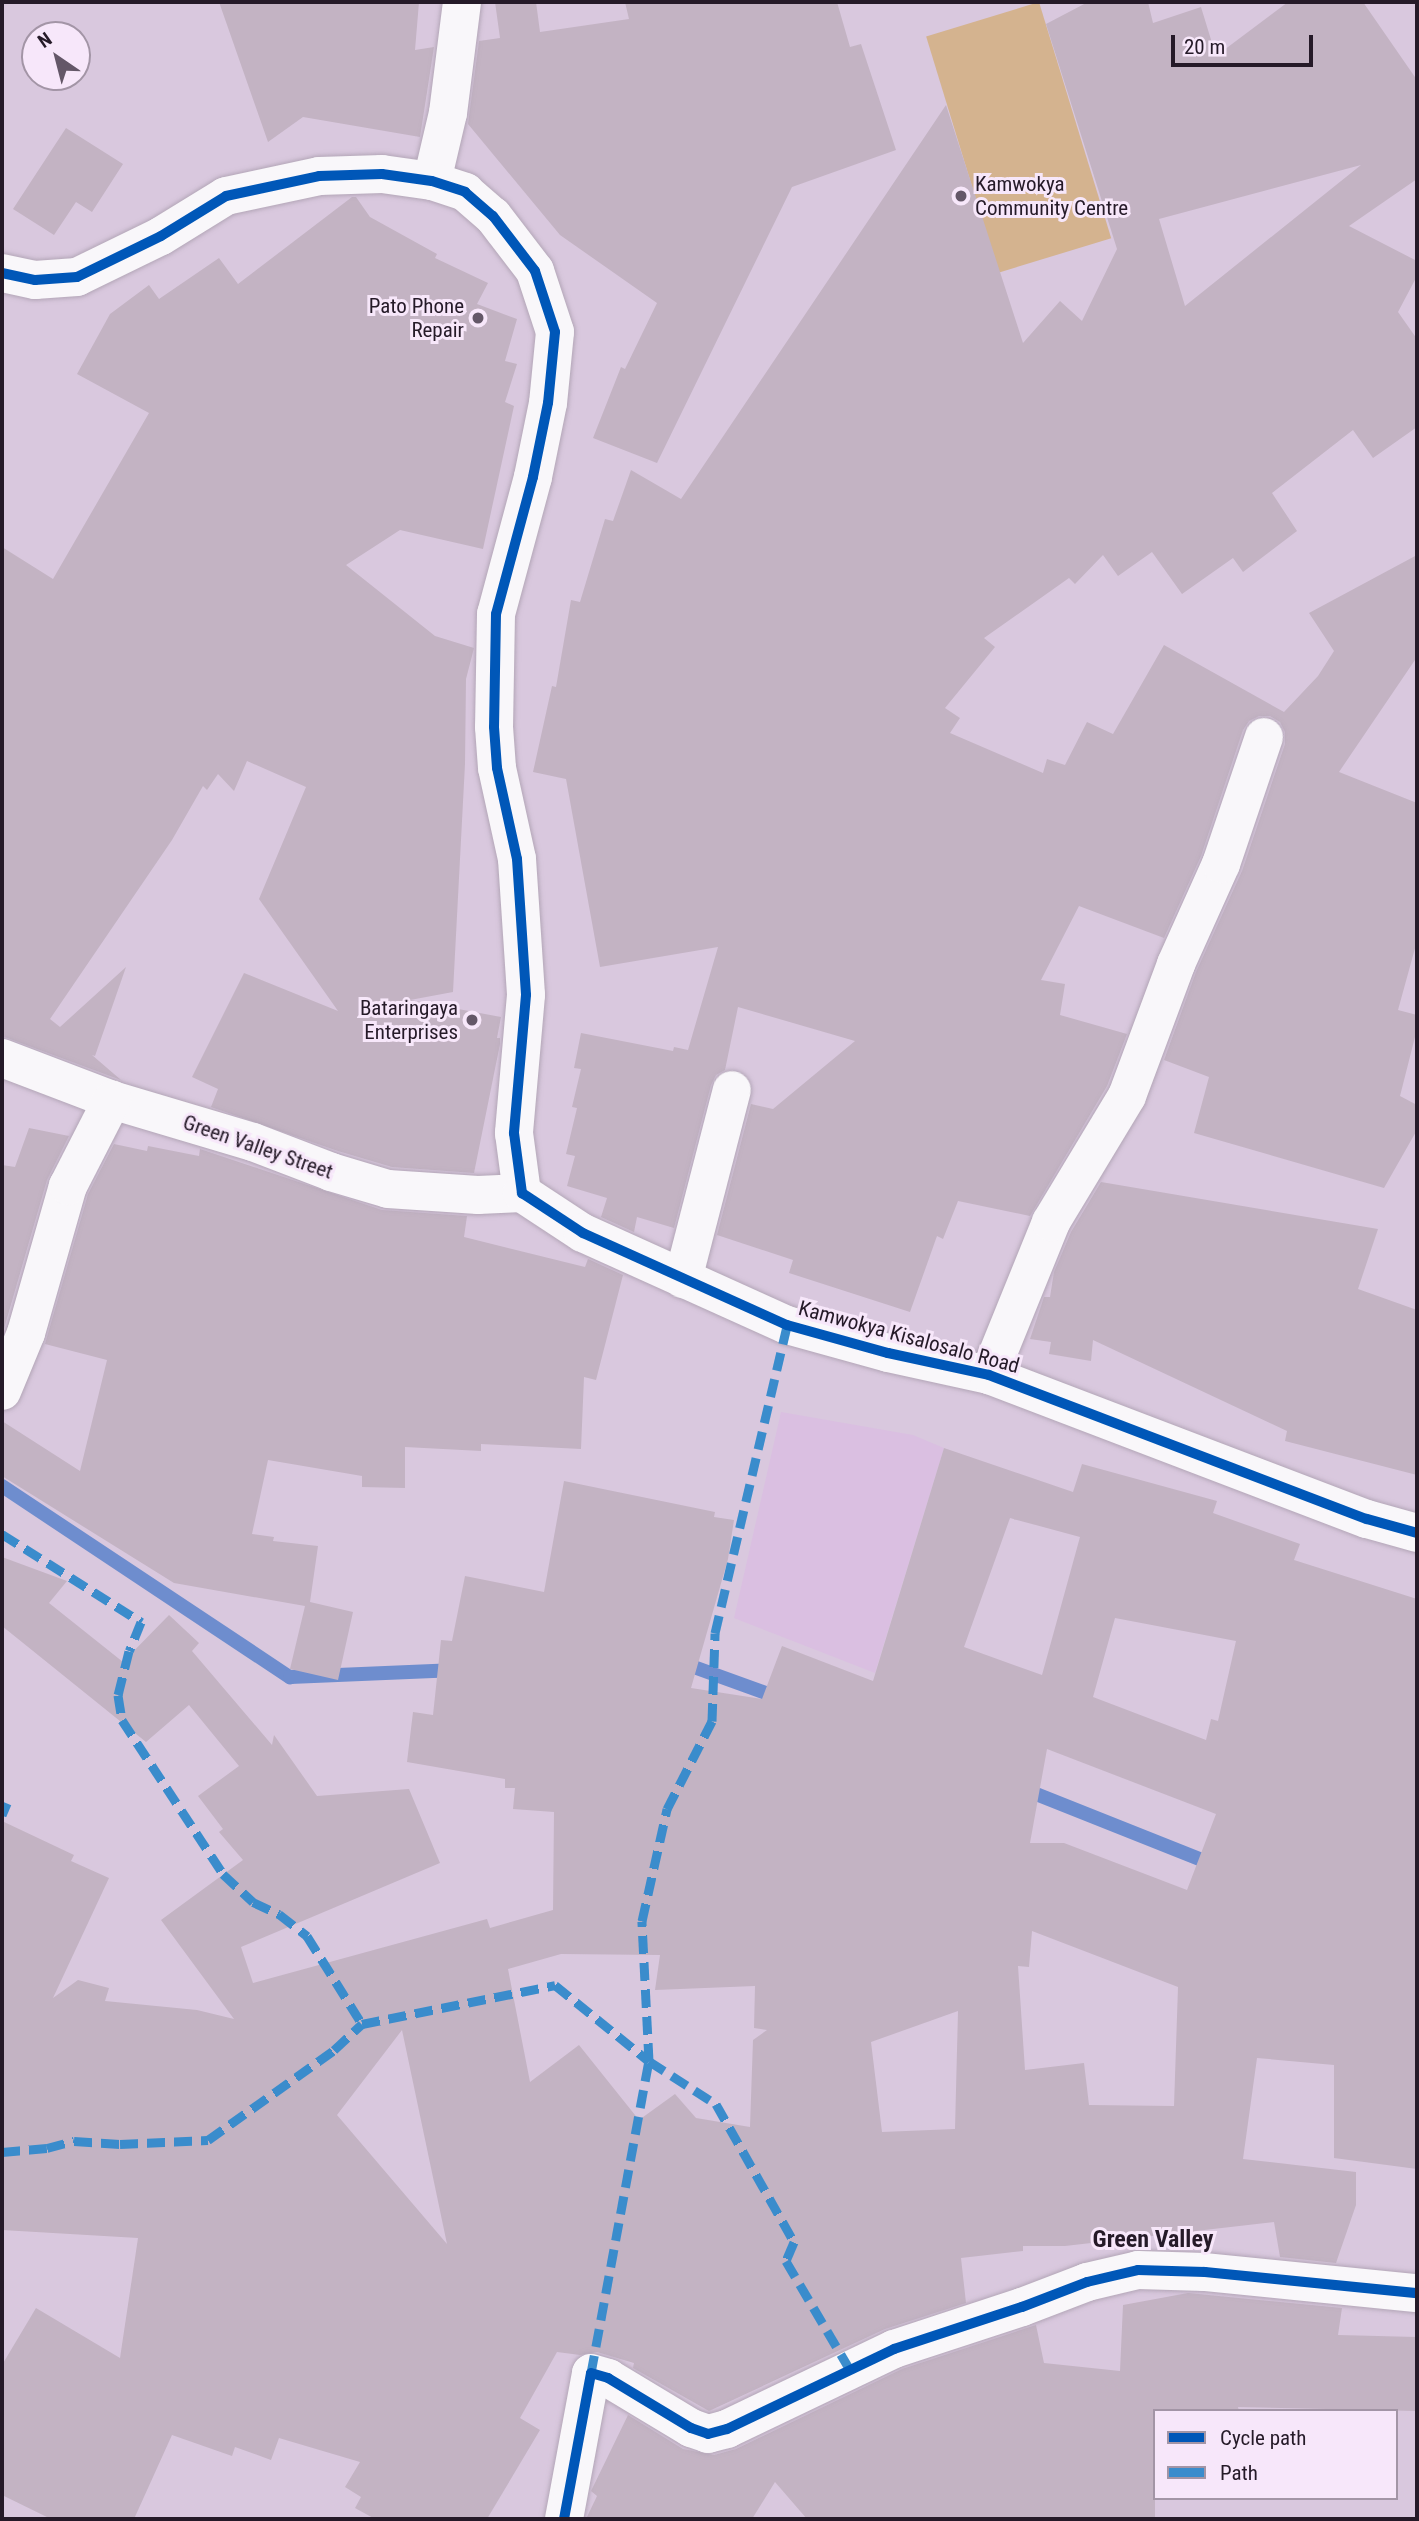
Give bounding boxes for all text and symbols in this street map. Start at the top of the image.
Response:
north arrow [21,21,91,91]
scale bar [1174,21,1316,65]
text: N [33,27,56,53]
text: 20 m [1184,35,1225,59]
place label: Kamwokya Community Centre [975,171,1128,221]
marker: Kamwokya Community Centre [953,188,969,204]
place label: Pato Phone Repair [369,293,464,343]
marker: Pato Phone Repair [470,310,486,326]
place label: Bataringaya Enterprises [360,995,458,1045]
marker: Bataringaya Enterprises [464,1012,480,1028]
street label: Green Valley Street [180,1110,336,1184]
street label: Kamwokya Kisalosalo Road [796,1295,1022,1379]
district label: Green Valley [1093,2226,1213,2254]
legend [1153,2409,1398,2500]
text: Cycle path [1220,2426,1306,2450]
text: Path [1220,2461,1258,2485]

